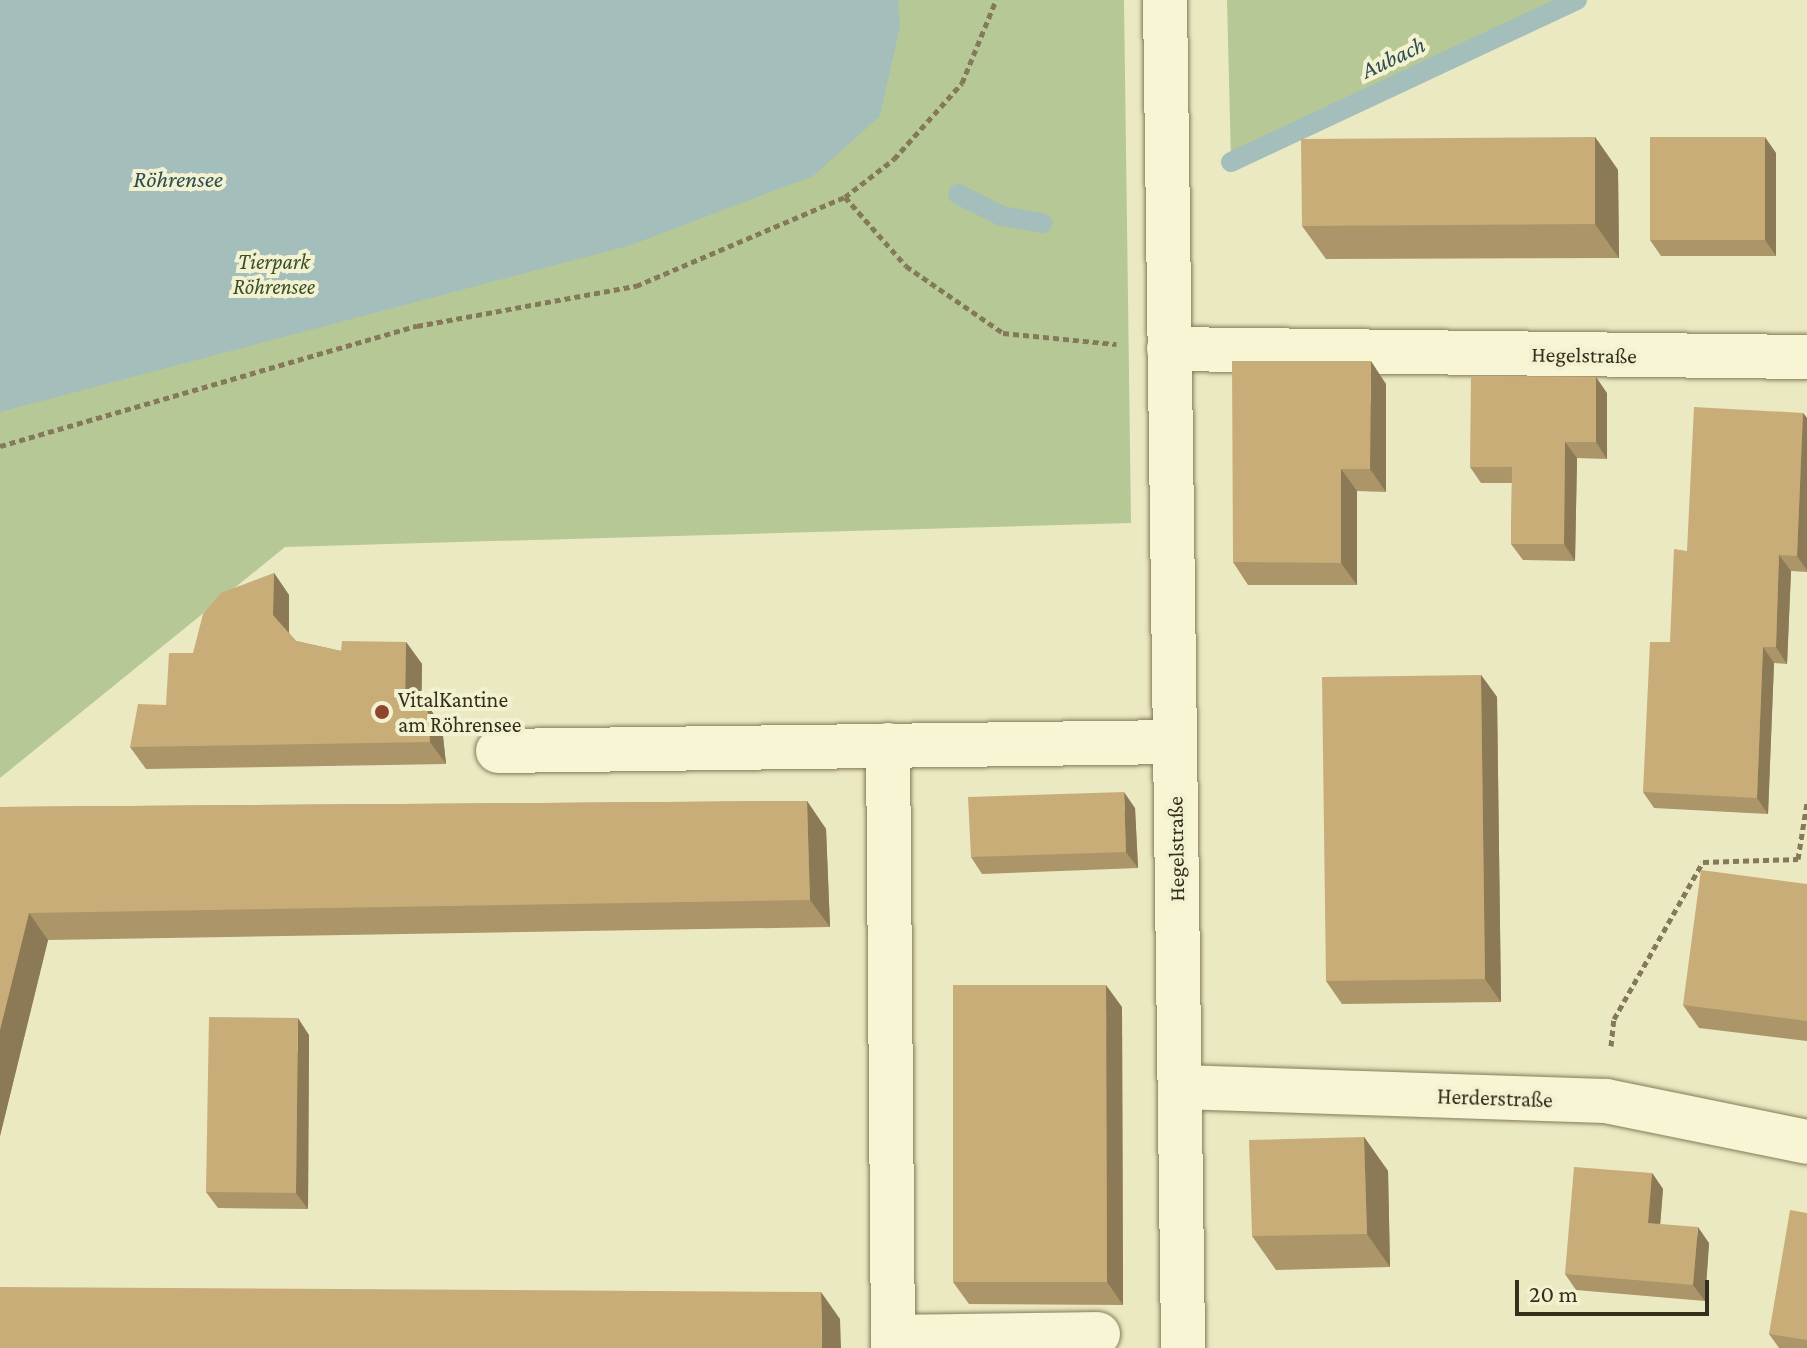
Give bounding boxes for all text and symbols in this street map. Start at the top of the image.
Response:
water label: Aubach [1356,30,1430,84]
water label: Röhrensee [133,165,223,193]
park label: Tierpark Röhrensee [233,248,315,300]
street label: Hegelstraße [1531,341,1637,369]
place label: VitalKantine am Röhrensee [398,686,521,738]
marker: VitalKantine am Röhrensee [373,703,391,721]
street label: Hegelstraße [1162,796,1190,902]
street label: Herderstraße [1437,1083,1553,1113]
scale bar [1519,1264,1713,1314]
text: 20 m [1529,1280,1578,1307]

